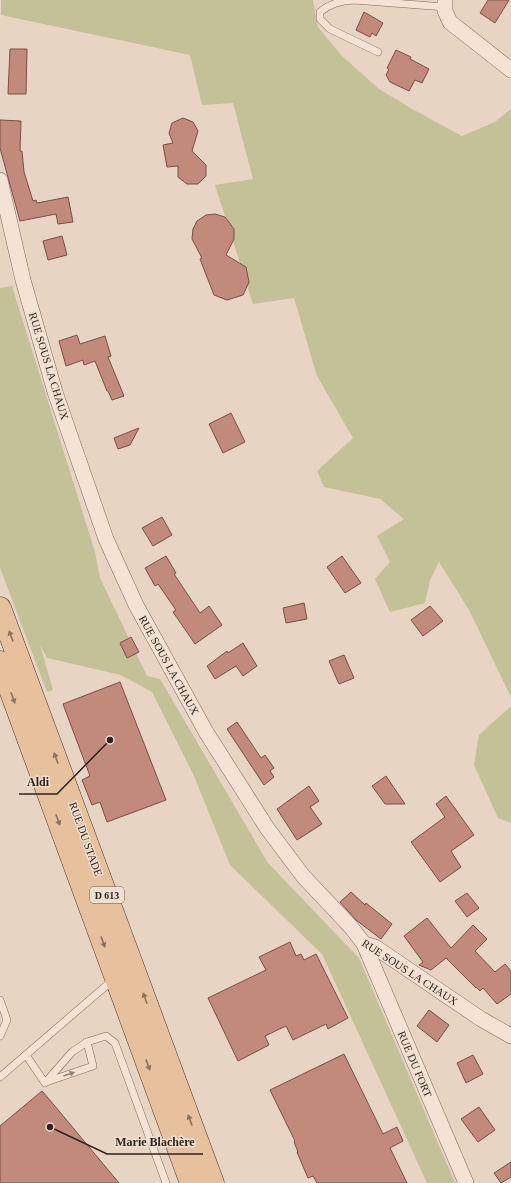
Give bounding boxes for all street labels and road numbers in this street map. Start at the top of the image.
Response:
street label: RUE SOUS LA CHAUX [27,311,71,421]
street label: RUE SOUS LA CHAUX [137,613,201,717]
street label: RUE DU STADE [67,800,105,878]
road number: D 613 [90,887,124,903]
street label: RUE SOUS LA CHAUX [360,937,460,1007]
street label: RUE DU FORT [396,1029,434,1099]

